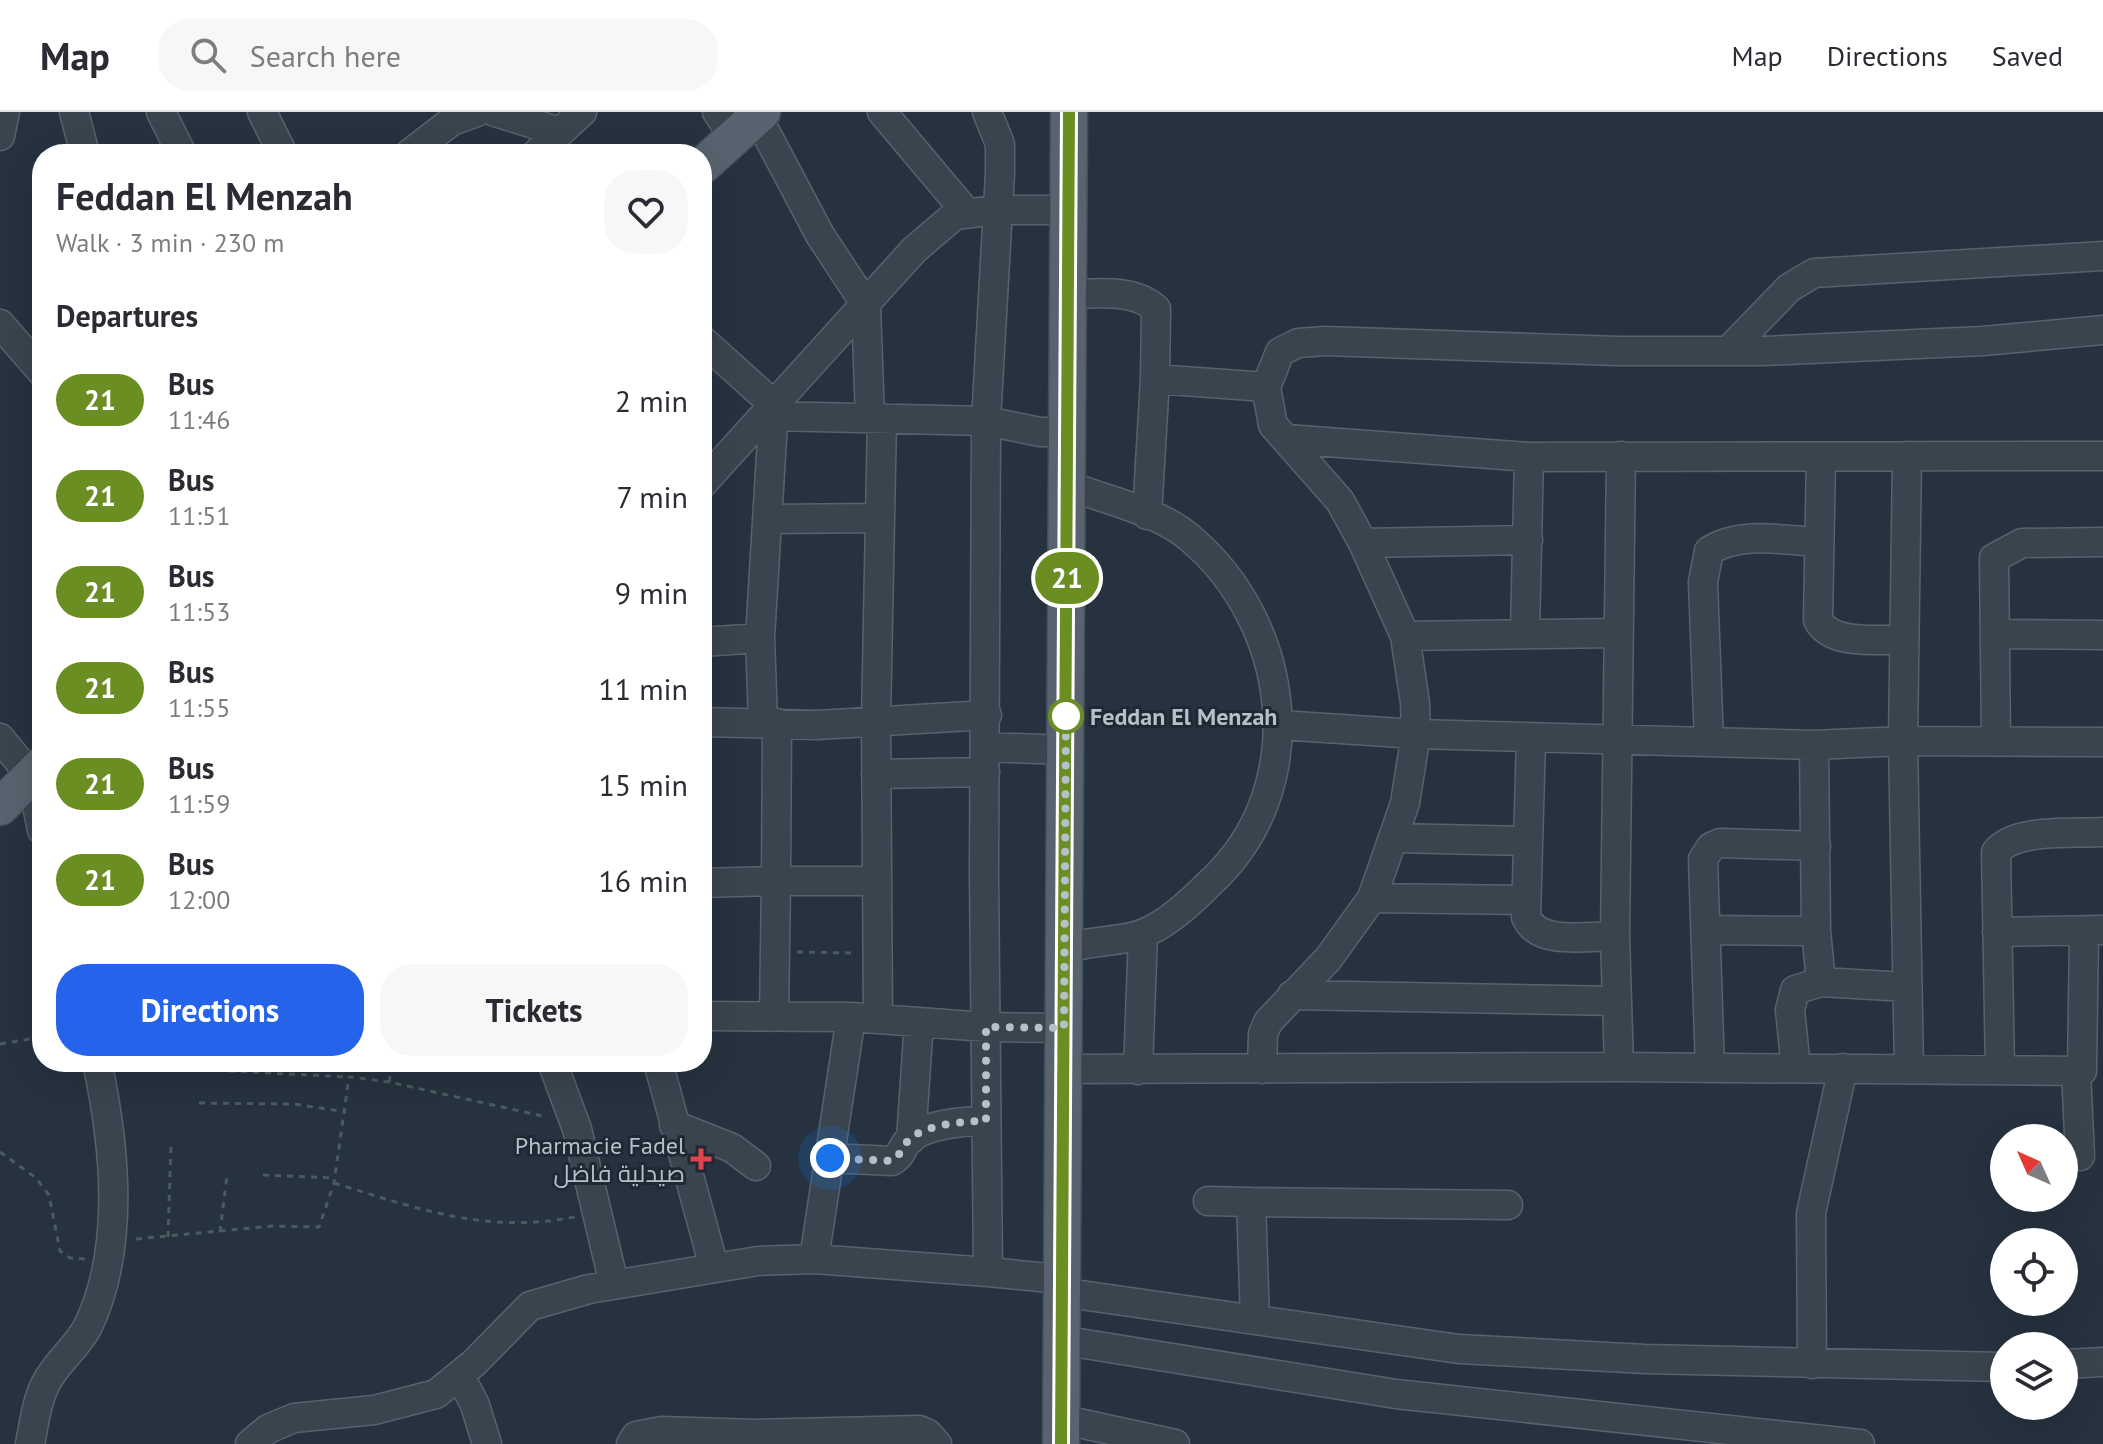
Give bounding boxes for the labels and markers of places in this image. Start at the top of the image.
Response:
marker: Feddan El Menzah [1049,699,1083,733]
place label: Feddan El Menzah [1090,701,1277,732]
place label: Pharmacie Fadel صيدلية فاضل [515,1130,685,1189]
marker: Pharmacie Fadel صيدلية فاضل [692,1150,710,1168]

